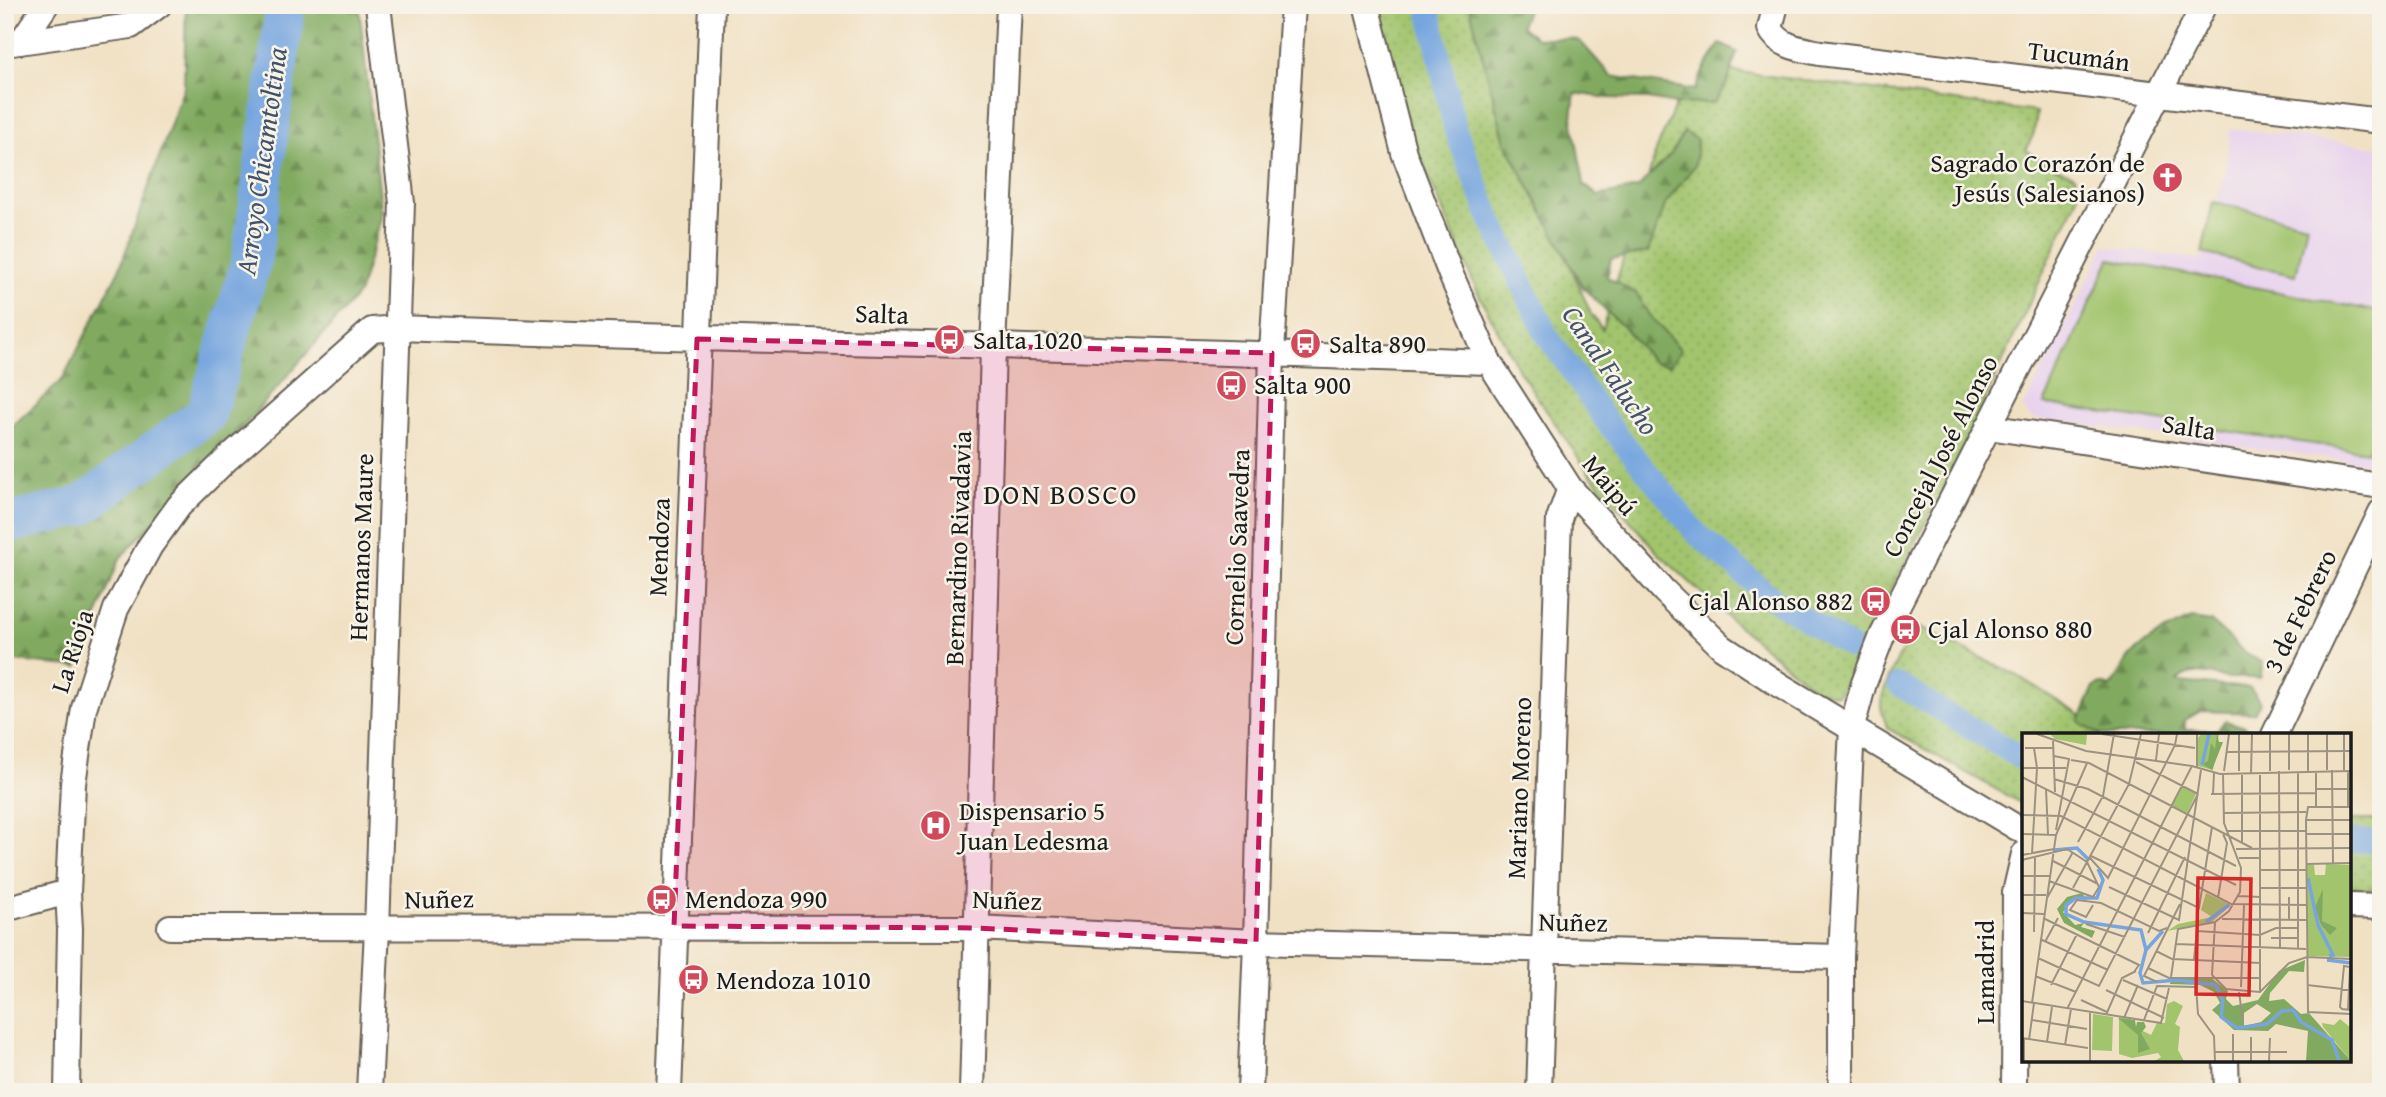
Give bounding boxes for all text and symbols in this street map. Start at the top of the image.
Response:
street label: Tucumán [2026,30,2133,81]
water label: Arroyo Chicamtoltina [224,44,297,278]
place label: Sagrado Corazón de Jesús (Salesianos) [1930,143,2145,212]
church icon: Sagrado Corazón de Jesús (Salesianos) [2151,161,2185,195]
street label: Salta [854,293,910,334]
water label: Canal Falucho [1553,297,1670,443]
place label: Salta 1020 [973,320,1083,359]
bus stop icon: Salta 1020 [933,323,967,357]
place label: Salta 890 [1329,324,1426,363]
bus stop icon: Salta 890 [1289,327,1323,361]
street label: Concejal José Alonso [1872,348,2007,564]
place label: Salta 900 [1254,365,1351,404]
bus stop icon: Salta 900 [1214,368,1248,402]
street label: Salta [2159,403,2219,450]
street label: Bernardino Rivadavia [934,429,981,666]
street label: Maipú [1573,446,1647,524]
street label: Cornelio Saavedra [1214,447,1259,646]
street label: Hermanos Maure [338,452,383,642]
district label: DON BOSCO [983,473,1139,514]
street label: Mendoza [637,496,680,597]
street label: 3 de Febrero [2253,542,2346,679]
place label: Cjal Alonso 882 [1689,581,1853,620]
bus stop icon: Cjal Alonso 882 [1859,584,1893,618]
street label: La Rioja [40,603,103,698]
place label: Cjal Alonso 880 [1928,609,2092,648]
bus stop icon: Cjal Alonso 880 [1888,612,1922,646]
street label: Mariano Moreno [1496,696,1541,880]
inset map [2022,733,2351,1062]
place label: Dispensario 5 Juan Ledesma [956,791,1109,860]
hospital icon: Dispensario 5 Juan Ledesma [919,809,953,843]
street label: Nuñez [404,878,474,919]
place label: Mendoza 990 [685,879,827,918]
street label: Nuñez [972,879,1042,920]
bus stop icon: Mendoza 990 [645,882,679,916]
street label: Nuñez [1538,901,1608,942]
street label: Lamadrid [1965,920,2004,1024]
place label: Mendoza 1010 [716,960,871,999]
bus stop icon: Mendoza 1010 [676,963,710,997]

